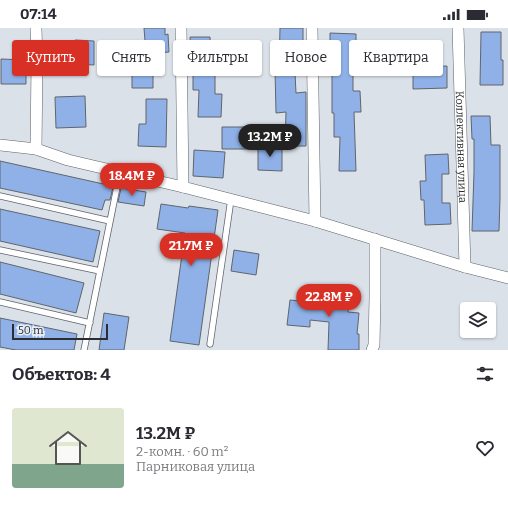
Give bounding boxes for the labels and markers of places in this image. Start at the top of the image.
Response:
pin: 13.2M ₽ [233,124,307,158]
pin: 18.4M ₽ [95,163,169,197]
pin: 21.7M ₽ [154,233,228,267]
pin: 22.8M ₽ [292,284,366,318]

